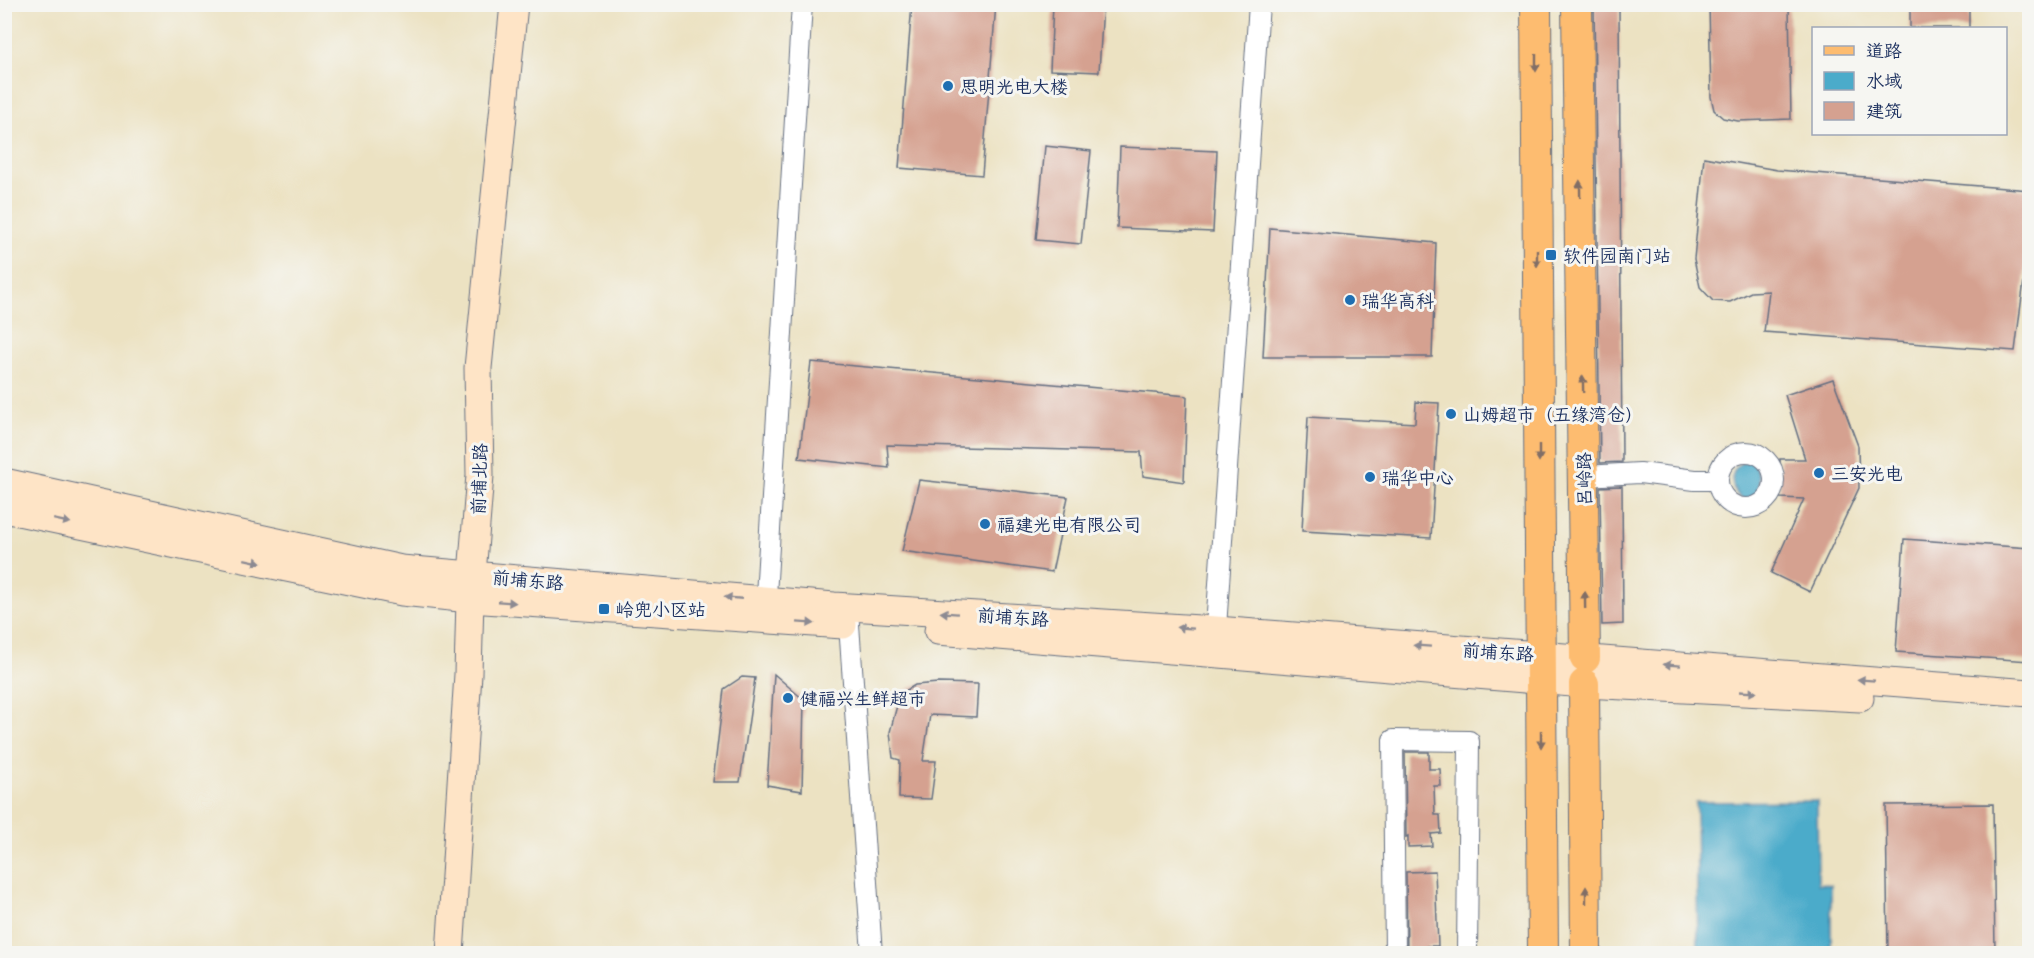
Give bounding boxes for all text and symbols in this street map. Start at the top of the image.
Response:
legend [1812,27,2007,135]
text: 道路 [1866,39,1902,62]
one-way arrow [1531,53,1541,72]
text: 水域 [1866,69,1902,92]
place label: 思明光电大楼 [960,75,1068,98]
marker: 思明光电大楼 [941,79,955,93]
text: 建筑 [1866,99,1902,122]
one-way arrow [1575,179,1585,198]
place label: 软件园南门站 [1563,244,1671,267]
one-way arrow [1533,248,1542,267]
marker: 软件园南门站 [1544,248,1558,262]
place label: 瑞华高科 [1362,289,1434,312]
marker: 瑞华高科 [1343,293,1357,307]
one-way arrow [1578,374,1587,393]
place label: 山姆超市（五缘湾仓） [1463,403,1643,426]
marker: 山姆超市（五缘湾仓） [1444,407,1458,421]
street label: 前埔北路 [466,443,492,515]
one-way arrow [1534,443,1544,462]
street label: 吕岭路 [1572,452,1596,506]
place label: 三安光电 [1831,462,1903,485]
place label: 瑞华中心 [1382,466,1454,489]
marker: 三安光电 [1812,466,1826,480]
marker: 瑞华中心 [1363,470,1377,484]
place label: 福建光电有限公司 [997,513,1141,536]
one-way arrow [53,517,72,526]
marker: 福建光电有限公司 [978,517,992,531]
one-way arrow [243,557,262,566]
street label: 前埔东路 [491,565,565,595]
one-way arrow [1580,590,1590,609]
one-way arrow [724,593,743,602]
one-way arrow [498,597,517,606]
place label: 岭兜小区站 [616,598,706,621]
marker: 岭兜小区站 [597,602,611,616]
street label: 前埔东路 [976,603,1050,631]
one-way arrow [939,609,958,618]
one-way arrow [797,618,816,628]
one-way arrow [1176,624,1195,633]
street label: 前埔东路 [1461,638,1535,666]
one-way arrow [1412,641,1431,651]
one-way arrow [1663,660,1682,670]
one-way arrow [1857,675,1876,685]
place label: 健福兴生鲜超市 [800,687,926,710]
one-way arrow [1738,688,1757,697]
marker: 健福兴生鲜超市 [781,691,795,705]
one-way arrow [1536,729,1546,748]
one-way arrow [1581,886,1591,905]

